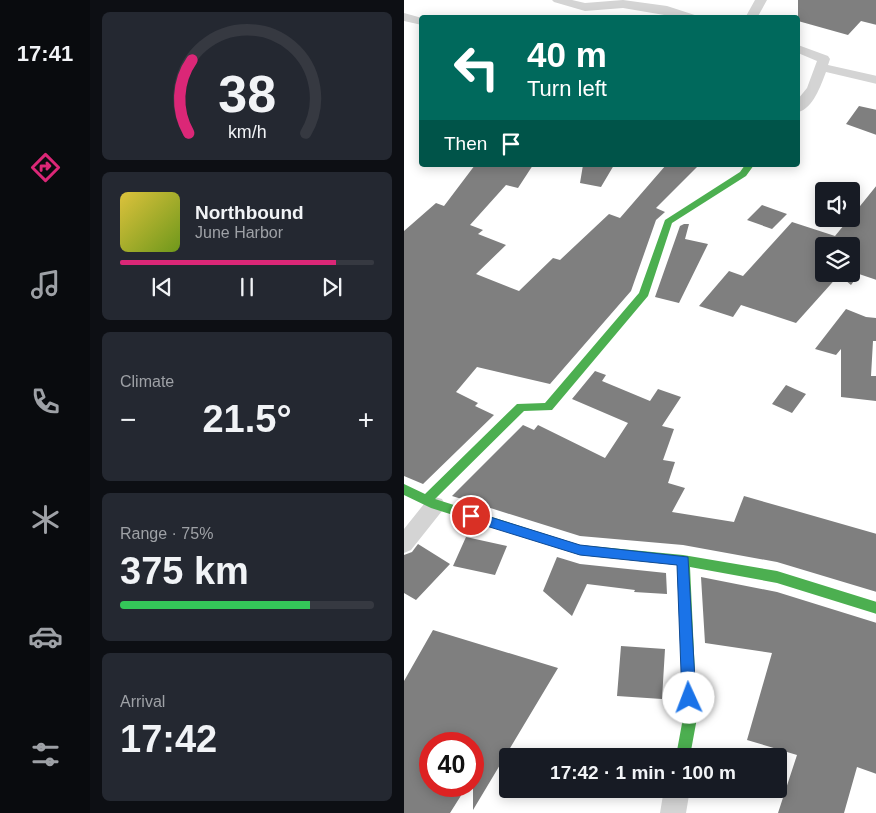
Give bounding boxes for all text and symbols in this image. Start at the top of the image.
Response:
icon: left [444,35,509,100]
text: 40 m [527,35,607,74]
text: 17:41 [17,41,73,66]
text: 38 [218,65,276,123]
text: Turn left [527,76,607,101]
text: km/h [228,122,266,142]
icon: arrive [497,130,525,158]
text: Then [444,133,487,154]
icon: directions [28,150,63,185]
map controls [815,182,860,282]
button: sound [815,182,860,227]
text: Northbound [195,202,304,223]
text: June Harbor [195,224,283,241]
button: layers [815,237,860,282]
icon: music [28,267,63,302]
icon: previous [148,273,176,301]
icon: pause [233,273,261,301]
icon: next [318,273,346,301]
text: Climate [120,373,174,390]
icon: phone [28,384,63,419]
text: 21.5° [202,398,292,440]
text: − [120,404,136,435]
text: + [358,404,374,435]
pin [450,495,492,537]
icon: climate [28,502,63,537]
icon: arrive [457,502,485,530]
text: Range · 75% [120,525,213,542]
text: 375 km [120,550,249,592]
icon: car [28,619,63,654]
position arrow [662,671,714,723]
text: Arrival [120,693,165,710]
text: 17:42 [120,718,217,760]
speed limit sign: 40 [419,732,484,797]
icon: filters [28,737,63,772]
text: 17:42 · 1 min · 100 m [550,762,736,783]

